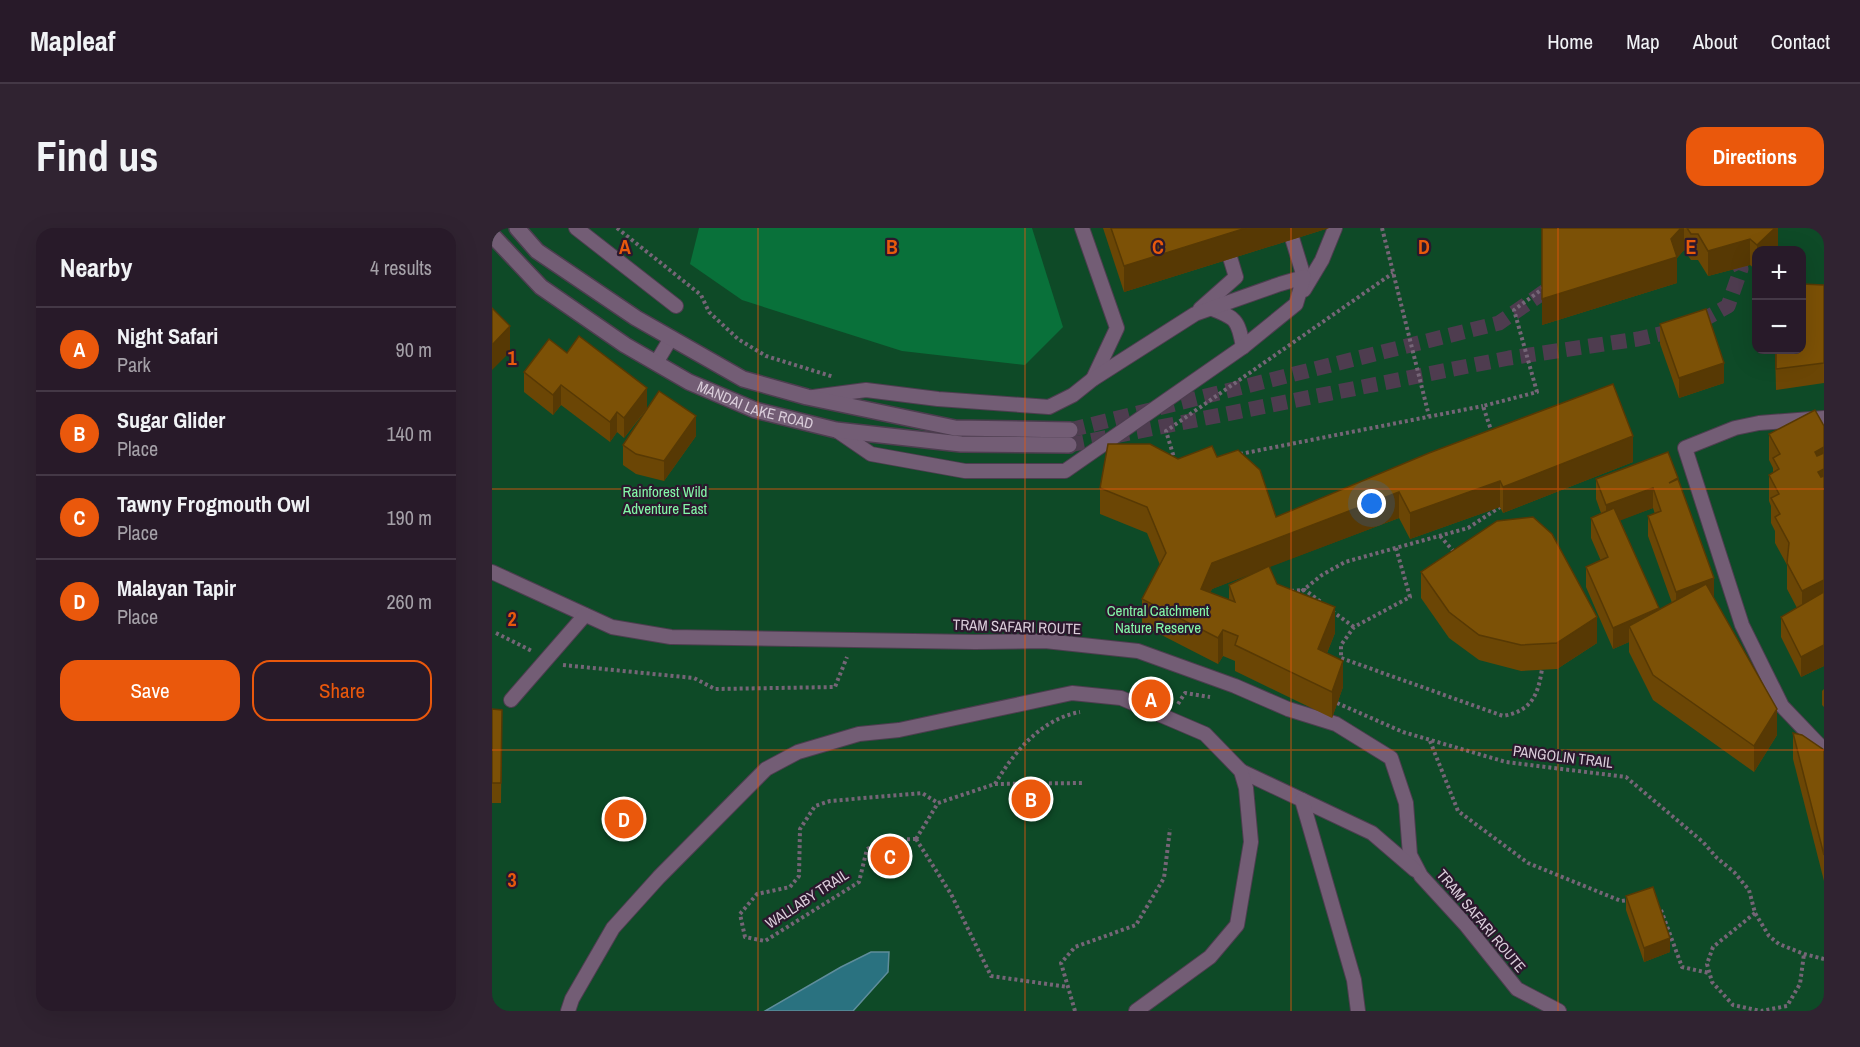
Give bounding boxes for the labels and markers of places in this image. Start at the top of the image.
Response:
pin: A [1132,676,1170,722]
pin: B [1012,776,1050,822]
pin: D [604,796,644,842]
pin: C [870,834,910,878]

